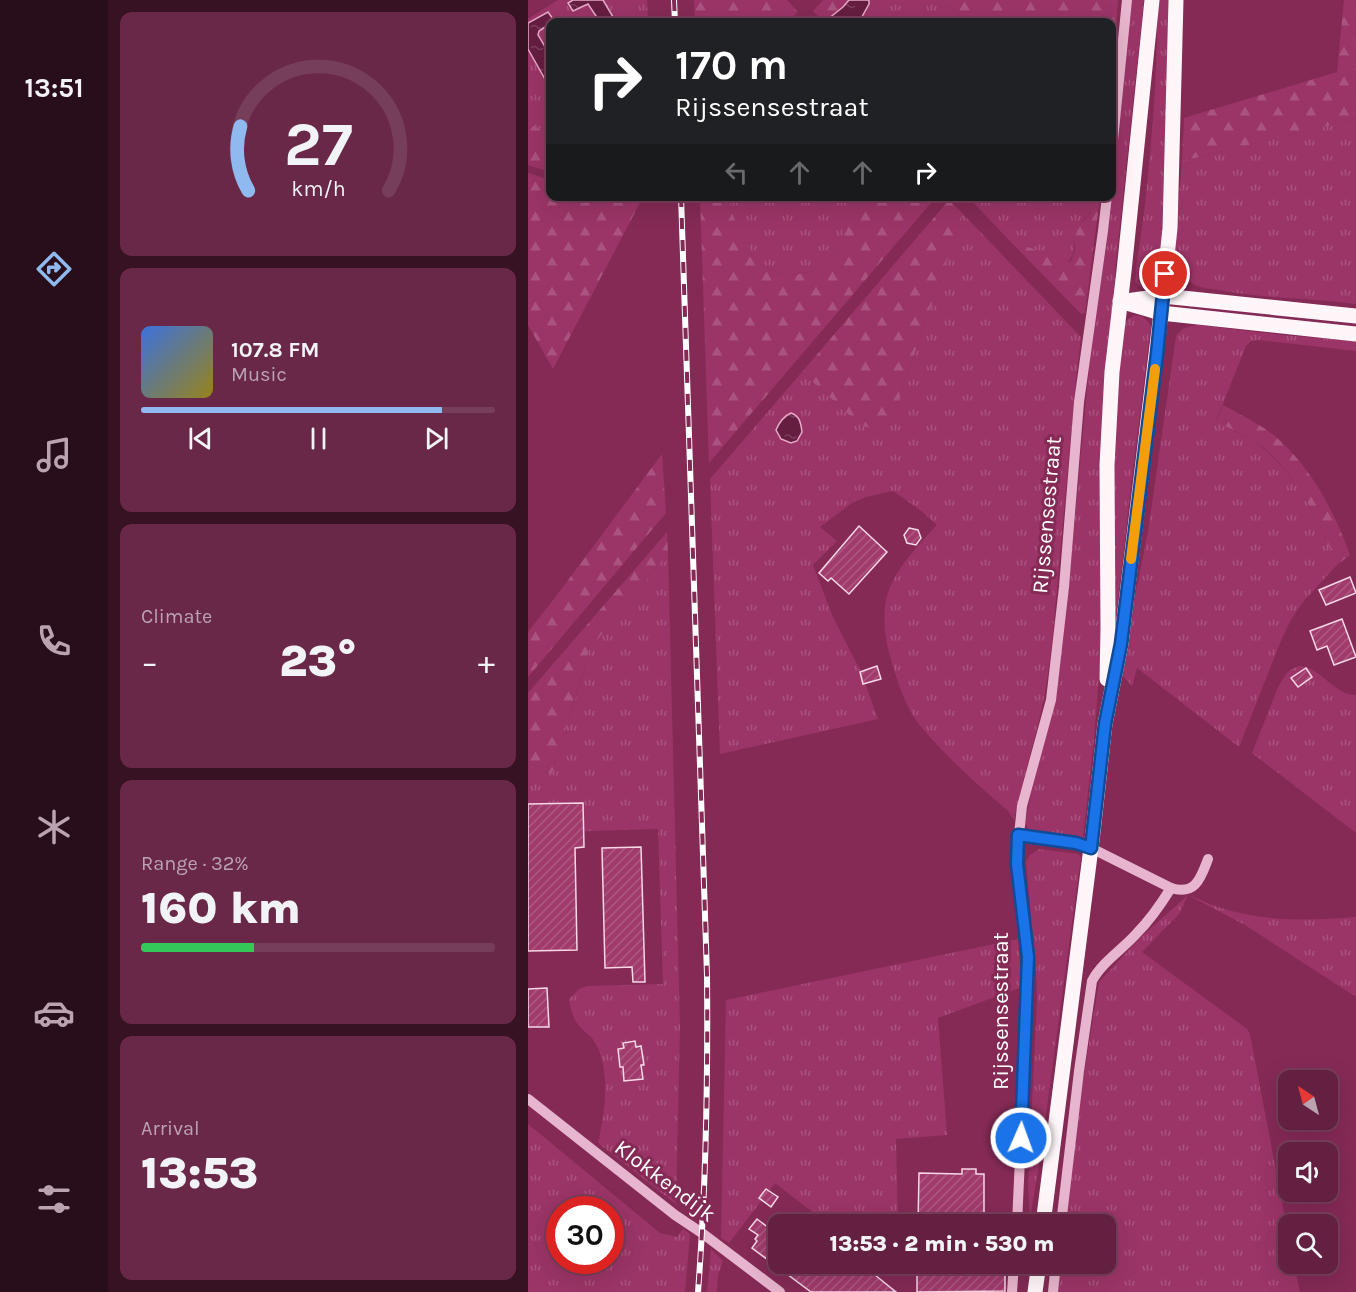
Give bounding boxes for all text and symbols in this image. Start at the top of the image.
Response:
text: 170 m [675,40,788,90]
icon: right [576,42,654,120]
text: 13:51 [24,72,84,104]
text: Rijssensestraat [675,91,869,123]
text: 27 [284,108,352,181]
icon: left [720,156,753,189]
icon: ahead [783,156,816,189]
icon: ahead [846,156,879,189]
icon: right [909,156,942,189]
text: km/h [291,176,345,201]
icon: directions [33,248,75,290]
pin [1139,248,1190,299]
icon: arrive [1148,257,1181,290]
text: 107.8 FM [231,337,319,363]
text: Music [231,363,287,386]
icon: previous [184,422,217,455]
icon: pause [302,422,335,455]
icon: next [420,422,453,455]
icon: music [33,434,75,476]
street label: Rijssensestraat [1027,435,1067,595]
text: Climate [141,605,212,628]
icon: phone [33,620,75,662]
text: 23° [279,635,357,687]
text: − [141,643,158,681]
text: + [478,643,495,681]
icon: climate [33,806,75,848]
text: Range · 32% [141,852,249,875]
text: 160 km [141,882,301,934]
street label: Rijssensestraat [988,932,1014,1090]
icon: car [33,992,75,1034]
north arrow [1278,1070,1338,1130]
map controls [1278,1070,1338,1274]
position arrow [989,1106,1053,1170]
text: Arrival [141,1117,200,1140]
street label: Klokkendijk [609,1135,721,1227]
button: sound [1278,1142,1338,1202]
text: 13:53 [141,1147,258,1199]
icon: filters [33,1178,75,1220]
speed limit sign: 30 [546,1196,624,1274]
button: search [1278,1214,1338,1274]
text: 13:53 · 2 min · 530 m [830,1231,1054,1257]

